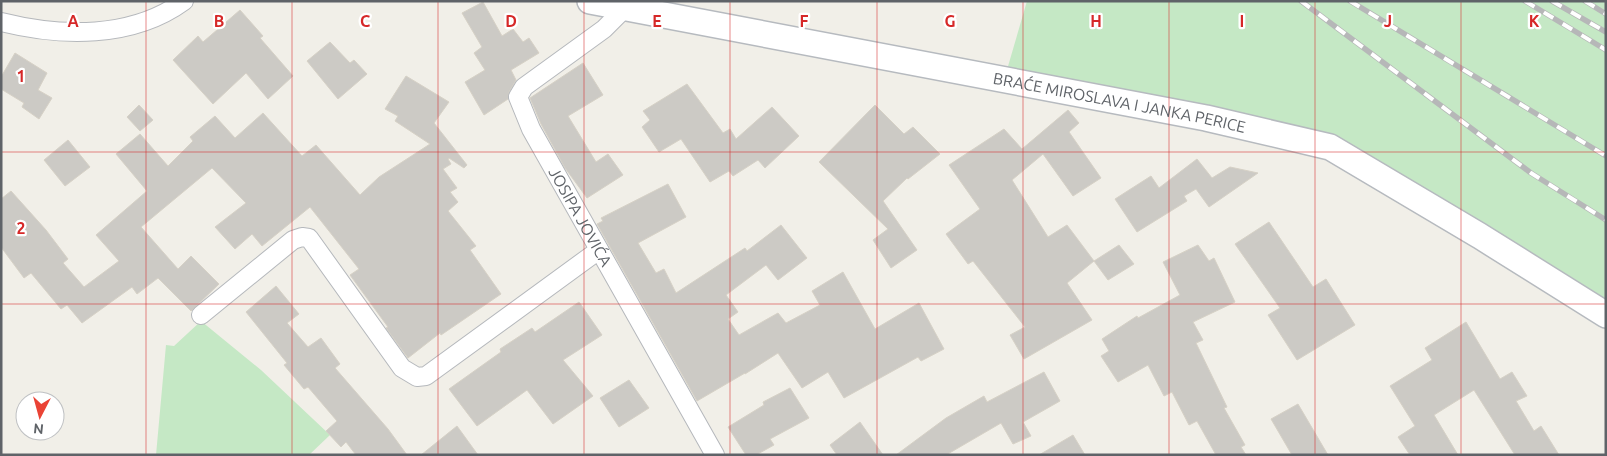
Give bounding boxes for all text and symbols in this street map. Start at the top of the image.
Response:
text: A [67,12,79,30]
text: B [214,12,224,30]
text: C [360,12,370,30]
text: D [505,12,517,30]
text: E [652,12,662,30]
text: F [800,12,809,30]
text: G [944,12,956,30]
text: H [1090,12,1102,30]
text: I [1240,12,1244,30]
text: J [1384,12,1392,30]
text: K [1529,12,1540,30]
text: 1 [16,67,26,85]
street label: BRAĆE MIROSLAVA I JANKA PERICE [992,69,1247,136]
street label: JOSIPA JOVIĆA [545,164,616,270]
text: 2 [16,219,26,237]
north arrow [15,391,65,441]
text: N [33,420,45,437]

